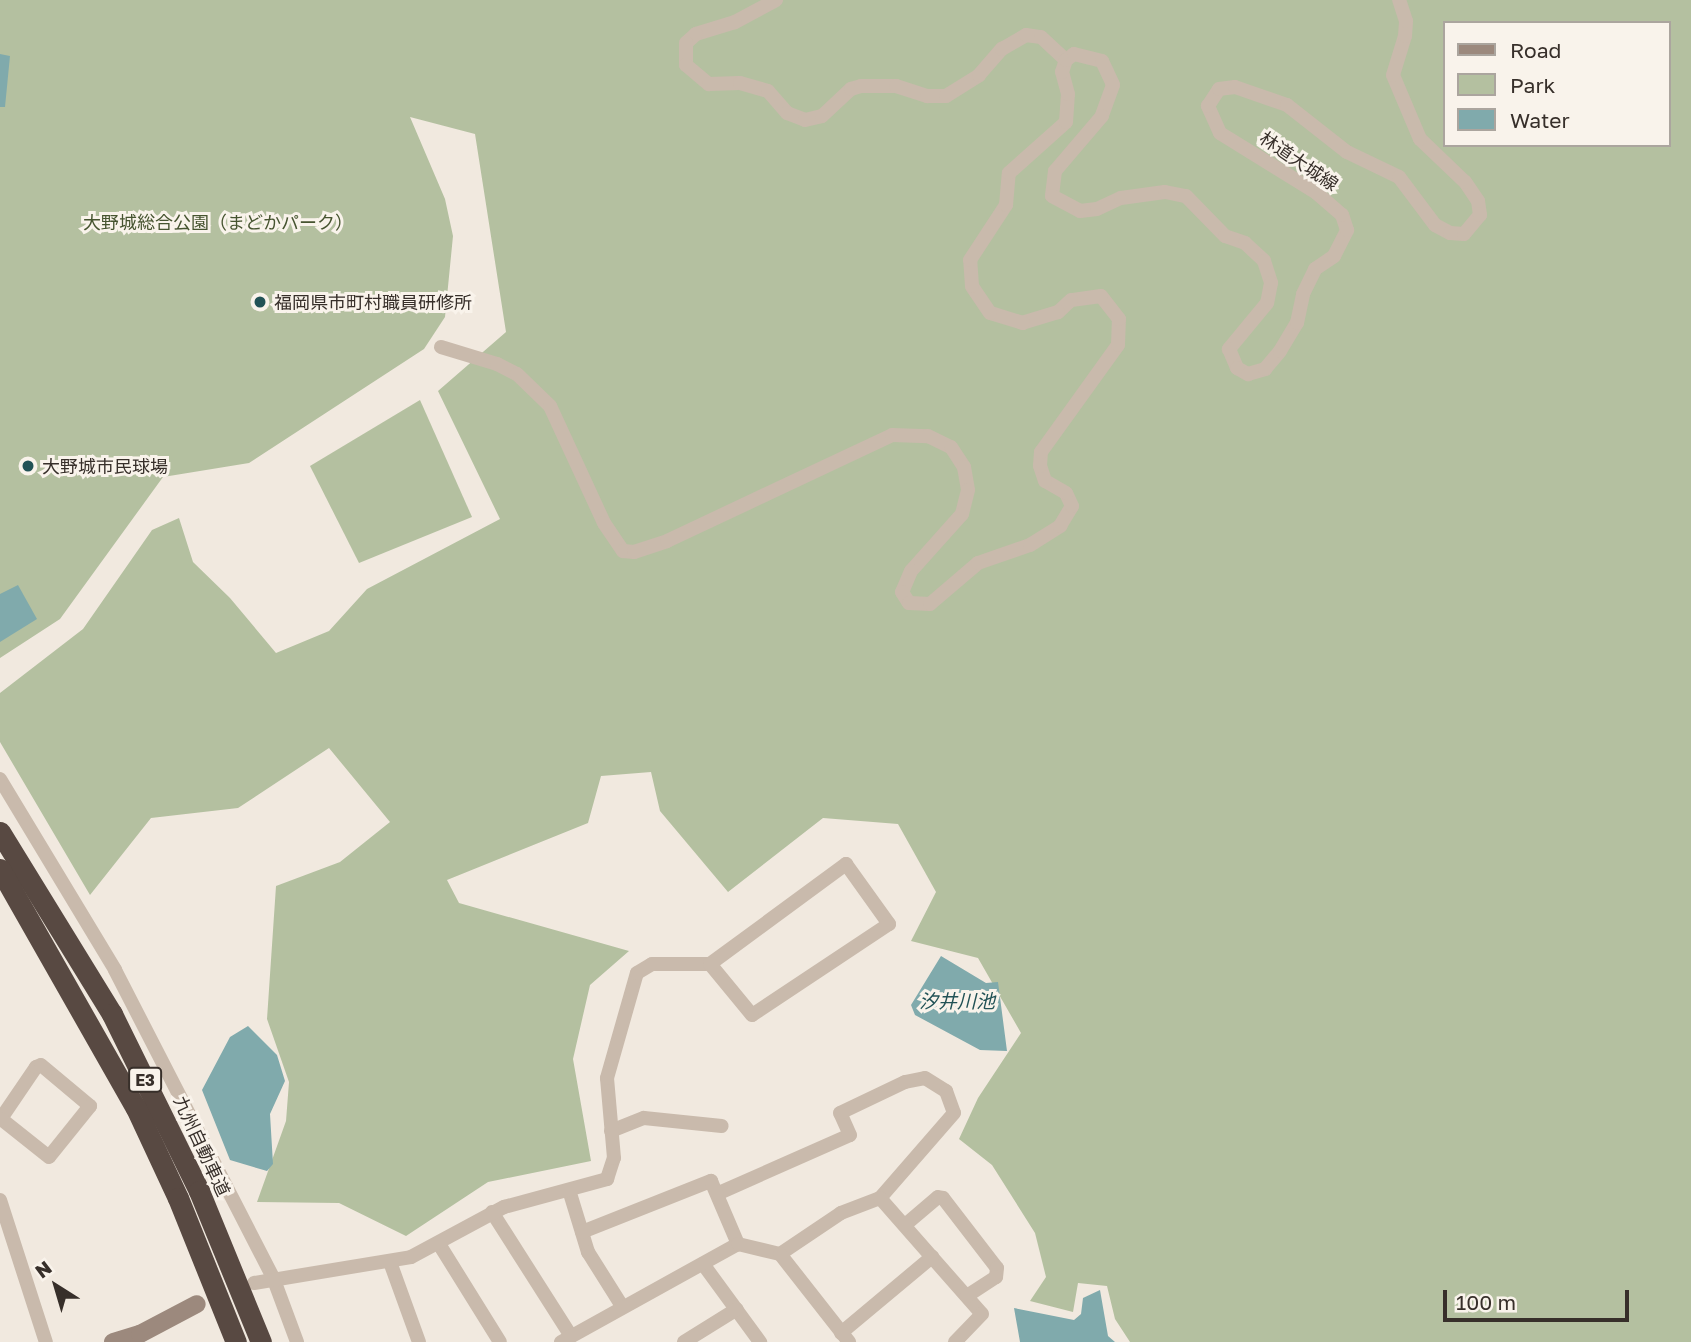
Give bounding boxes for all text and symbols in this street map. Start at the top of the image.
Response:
legend [1442,21,1670,147]
text: Road [1510,37,1561,63]
text: Park [1510,72,1555,98]
text: Water [1510,107,1570,133]
street label: 林道大城線 [1256,127,1342,195]
park label: 大野城総合公園（まどかパーク） [83,211,353,233]
place label: 福岡県市町村職員研修所 [274,291,472,313]
marker: 福岡県市町村職員研修所 [252,294,268,310]
place label: 大野城市民球場 [42,455,168,477]
marker: 大野城市民球場 [20,458,36,474]
water label: 汐井川池 [919,990,995,1012]
road number: E3 [128,1068,162,1092]
street label: 九州自動車道 [169,1092,235,1200]
north arrow [21,1251,91,1321]
text: N [30,1255,56,1282]
scale bar [1446,1276,1632,1320]
text: 100 m [1456,1289,1516,1315]

